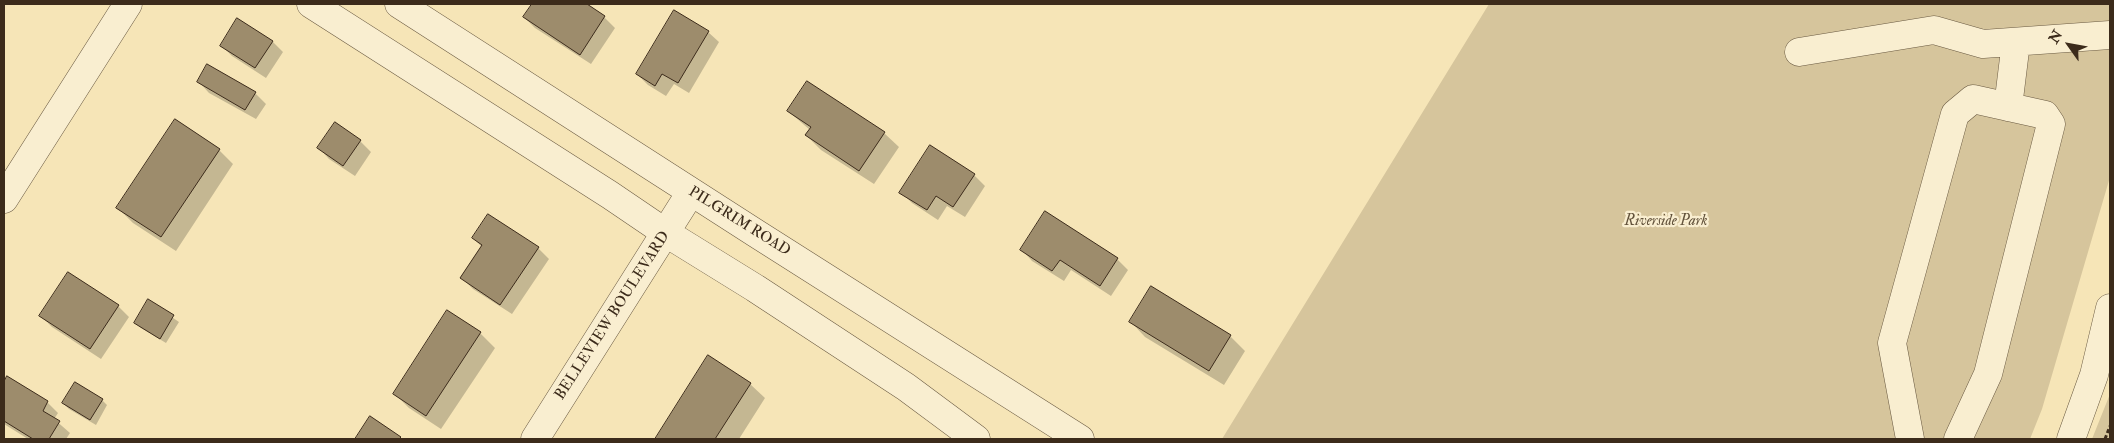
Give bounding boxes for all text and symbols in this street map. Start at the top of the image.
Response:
north arrow [2044,20,2094,70]
text: N [2045,27,2066,47]
street label: PILGRIM ROAD [685,183,793,261]
park label: Riverside Park [1625,213,1707,231]
street label: BELLEVIEW BOULEVARD [552,228,674,404]

